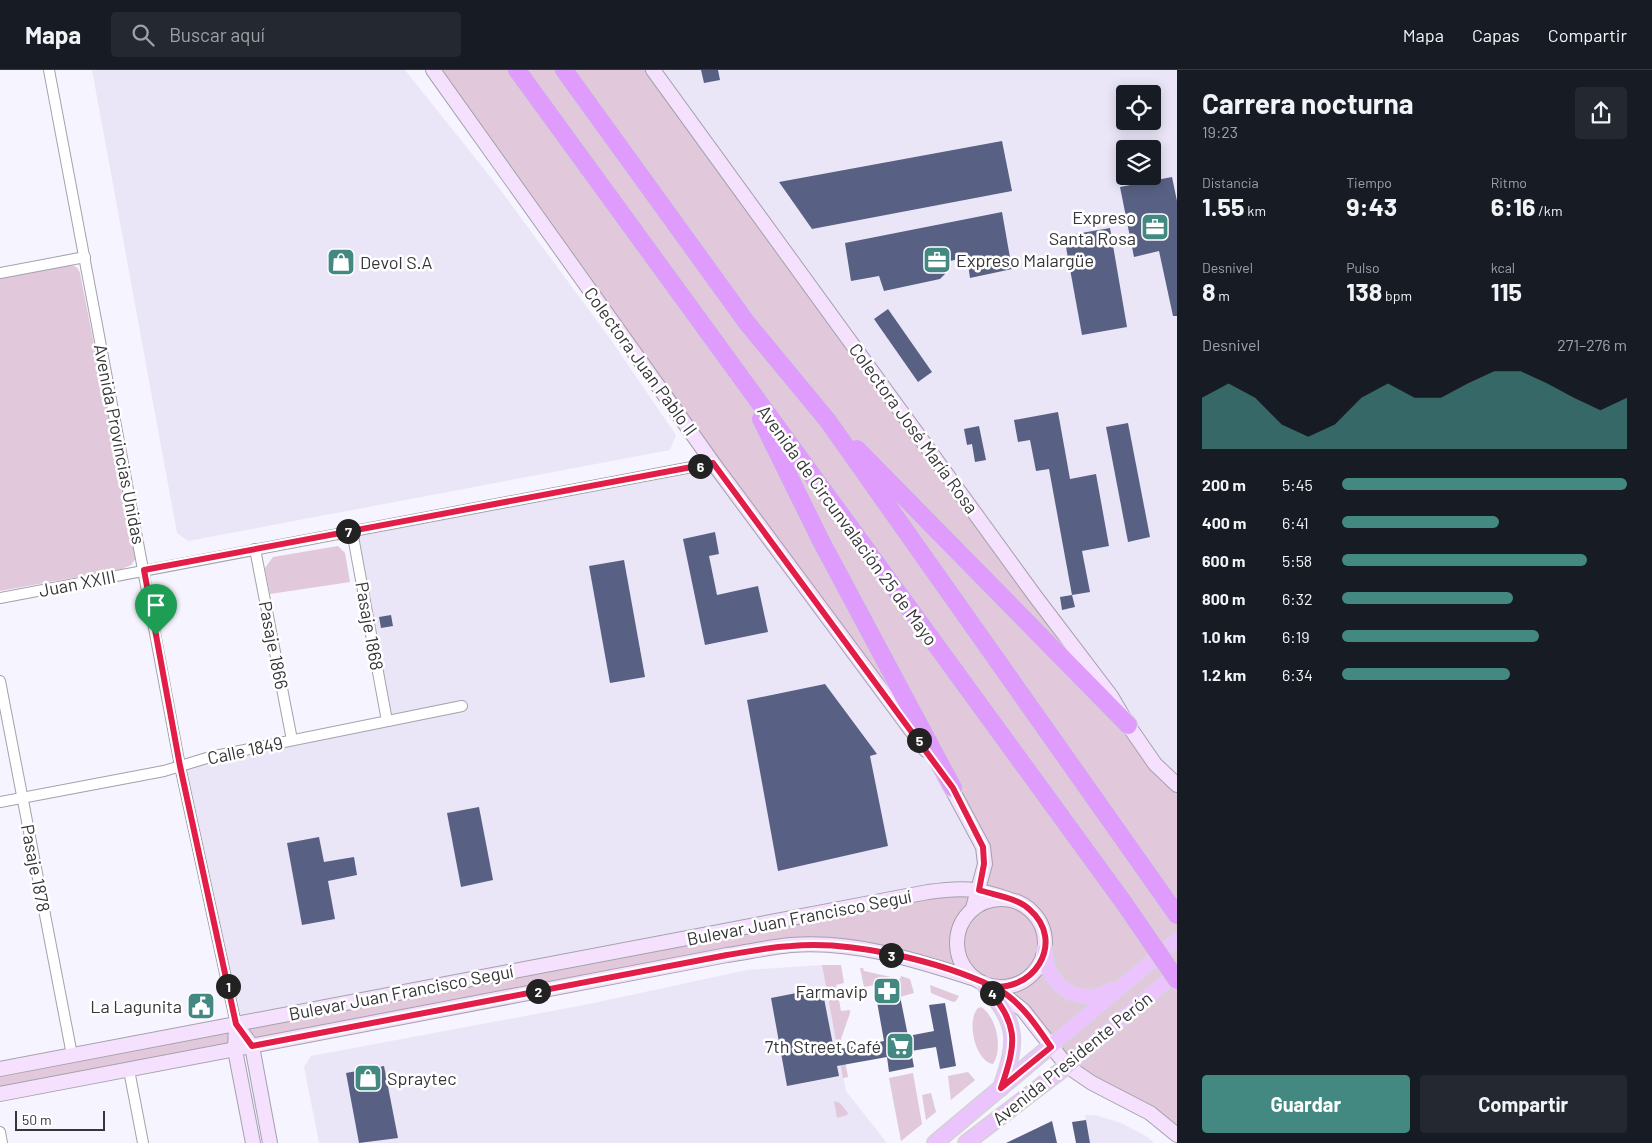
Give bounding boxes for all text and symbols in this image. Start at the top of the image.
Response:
search box [111,12,461,57]
text: Mapa [25,20,81,49]
icon: search [129,21,157,49]
text: Buscar aquí [169,23,265,46]
text: Mapa [1403,24,1444,46]
text: Capas [1472,24,1520,46]
text: Compartir [1548,24,1627,46]
map controls [1116,85,1161,185]
button: locate [1116,85,1161,130]
text: Carrera nocturna [1202,86,1414,120]
button: share [1575,87,1627,139]
text: 19:23 [1202,122,1238,141]
button: layers [1116,140,1161,185]
text: Distancia [1202,174,1259,191]
text: Tiempo [1346,174,1392,191]
text: Ritmo [1491,174,1527,191]
text: 1.55 [1202,191,1245,221]
text: 9:43 [1346,191,1397,221]
text: 6:16 [1491,191,1535,221]
text: km [1245,202,1266,219]
text: /km [1535,202,1562,219]
place label: Expreso Santa Rosa [1049,206,1136,249]
office icon: Expreso Santa Rosa [1140,212,1170,242]
office icon: Expreso Malargüe [922,245,952,275]
shop icon: Devol S.A [326,247,356,277]
place label: Expreso Malargüe [956,249,1094,271]
place label: Devol S.A [360,251,433,273]
text: Desnivel [1202,259,1253,276]
text: Pulso [1346,259,1380,276]
text: kcal [1491,259,1515,276]
text: 8 [1202,276,1216,306]
text: 138 [1346,276,1382,306]
text: 115 [1491,276,1522,306]
street label: Colectora Juan Pablo II [580,282,702,440]
text: m [1216,287,1230,304]
text: bpm [1382,287,1412,304]
text: Desnivel [1202,335,1260,354]
text: 271–276 m [1557,335,1627,354]
street label: Colectora José María Rosa [845,339,983,517]
street label: Avenida Provincias Unidas [90,342,150,546]
street label: Avenida de Circunvalación 25 de Mayo [753,401,943,649]
pin: 6 [688,454,712,478]
text: 6 [697,458,704,475]
text: 200 m [1202,475,1246,494]
text: 5:45 [1282,475,1313,494]
text: 400 m [1202,513,1246,532]
text: 6:41 [1282,513,1309,532]
pin: 7 [336,518,360,544]
text: 7 [345,523,352,540]
text: 600 m [1202,551,1245,570]
text: 5:58 [1282,551,1312,570]
street label: Juan XXIII [37,565,117,601]
street label: Pasaje 1868 [351,580,389,672]
pin [135,584,177,635]
text: 800 m [1202,589,1245,608]
text: 6:32 [1282,589,1312,608]
icon: arrive [142,591,170,619]
street label: Pasaje 1866 [255,599,293,691]
text: 1.0 km [1202,627,1246,646]
text: 6:19 [1282,627,1310,646]
text: 1.2 km [1202,665,1246,684]
text: 6:34 [1282,665,1313,684]
pin: 5 [906,728,932,752]
street label: Calle 1849 [205,731,285,769]
text: 5 [916,732,923,749]
street label: Pasaje 1878 [17,822,55,914]
street label: Bulevar Juan Francisco Seguí [685,884,913,950]
pin: 3 [878,942,904,968]
text: 3 [888,947,895,964]
street label: Bulevar Juan Francisco Seguí [287,959,515,1025]
pin: 1 [216,974,240,998]
pharmacy icon: Farmavip [872,976,902,1006]
text: 1 [226,978,231,995]
pin: 2 [526,978,550,1004]
place label: Farmavip [796,980,868,1002]
pin: 4 [980,980,1004,1006]
text: 2 [535,983,542,1000]
text: 4 [988,985,997,1002]
street label: Avenida Presidente Perón [988,987,1156,1129]
public building icon: La Lagunita [186,991,216,1021]
place label: La Lagunita [90,995,182,1017]
supermarket icon: 7th Street Café [885,1031,915,1061]
place label: 7th Street Café [765,1035,881,1057]
shop icon: Spraytec [353,1063,383,1093]
place label: Spraytec [387,1067,457,1089]
button: Guardar [1202,1075,1410,1133]
button: Compartir [1420,1075,1627,1133]
scale bar [15,1108,105,1131]
text: 50 m [22,1111,51,1128]

